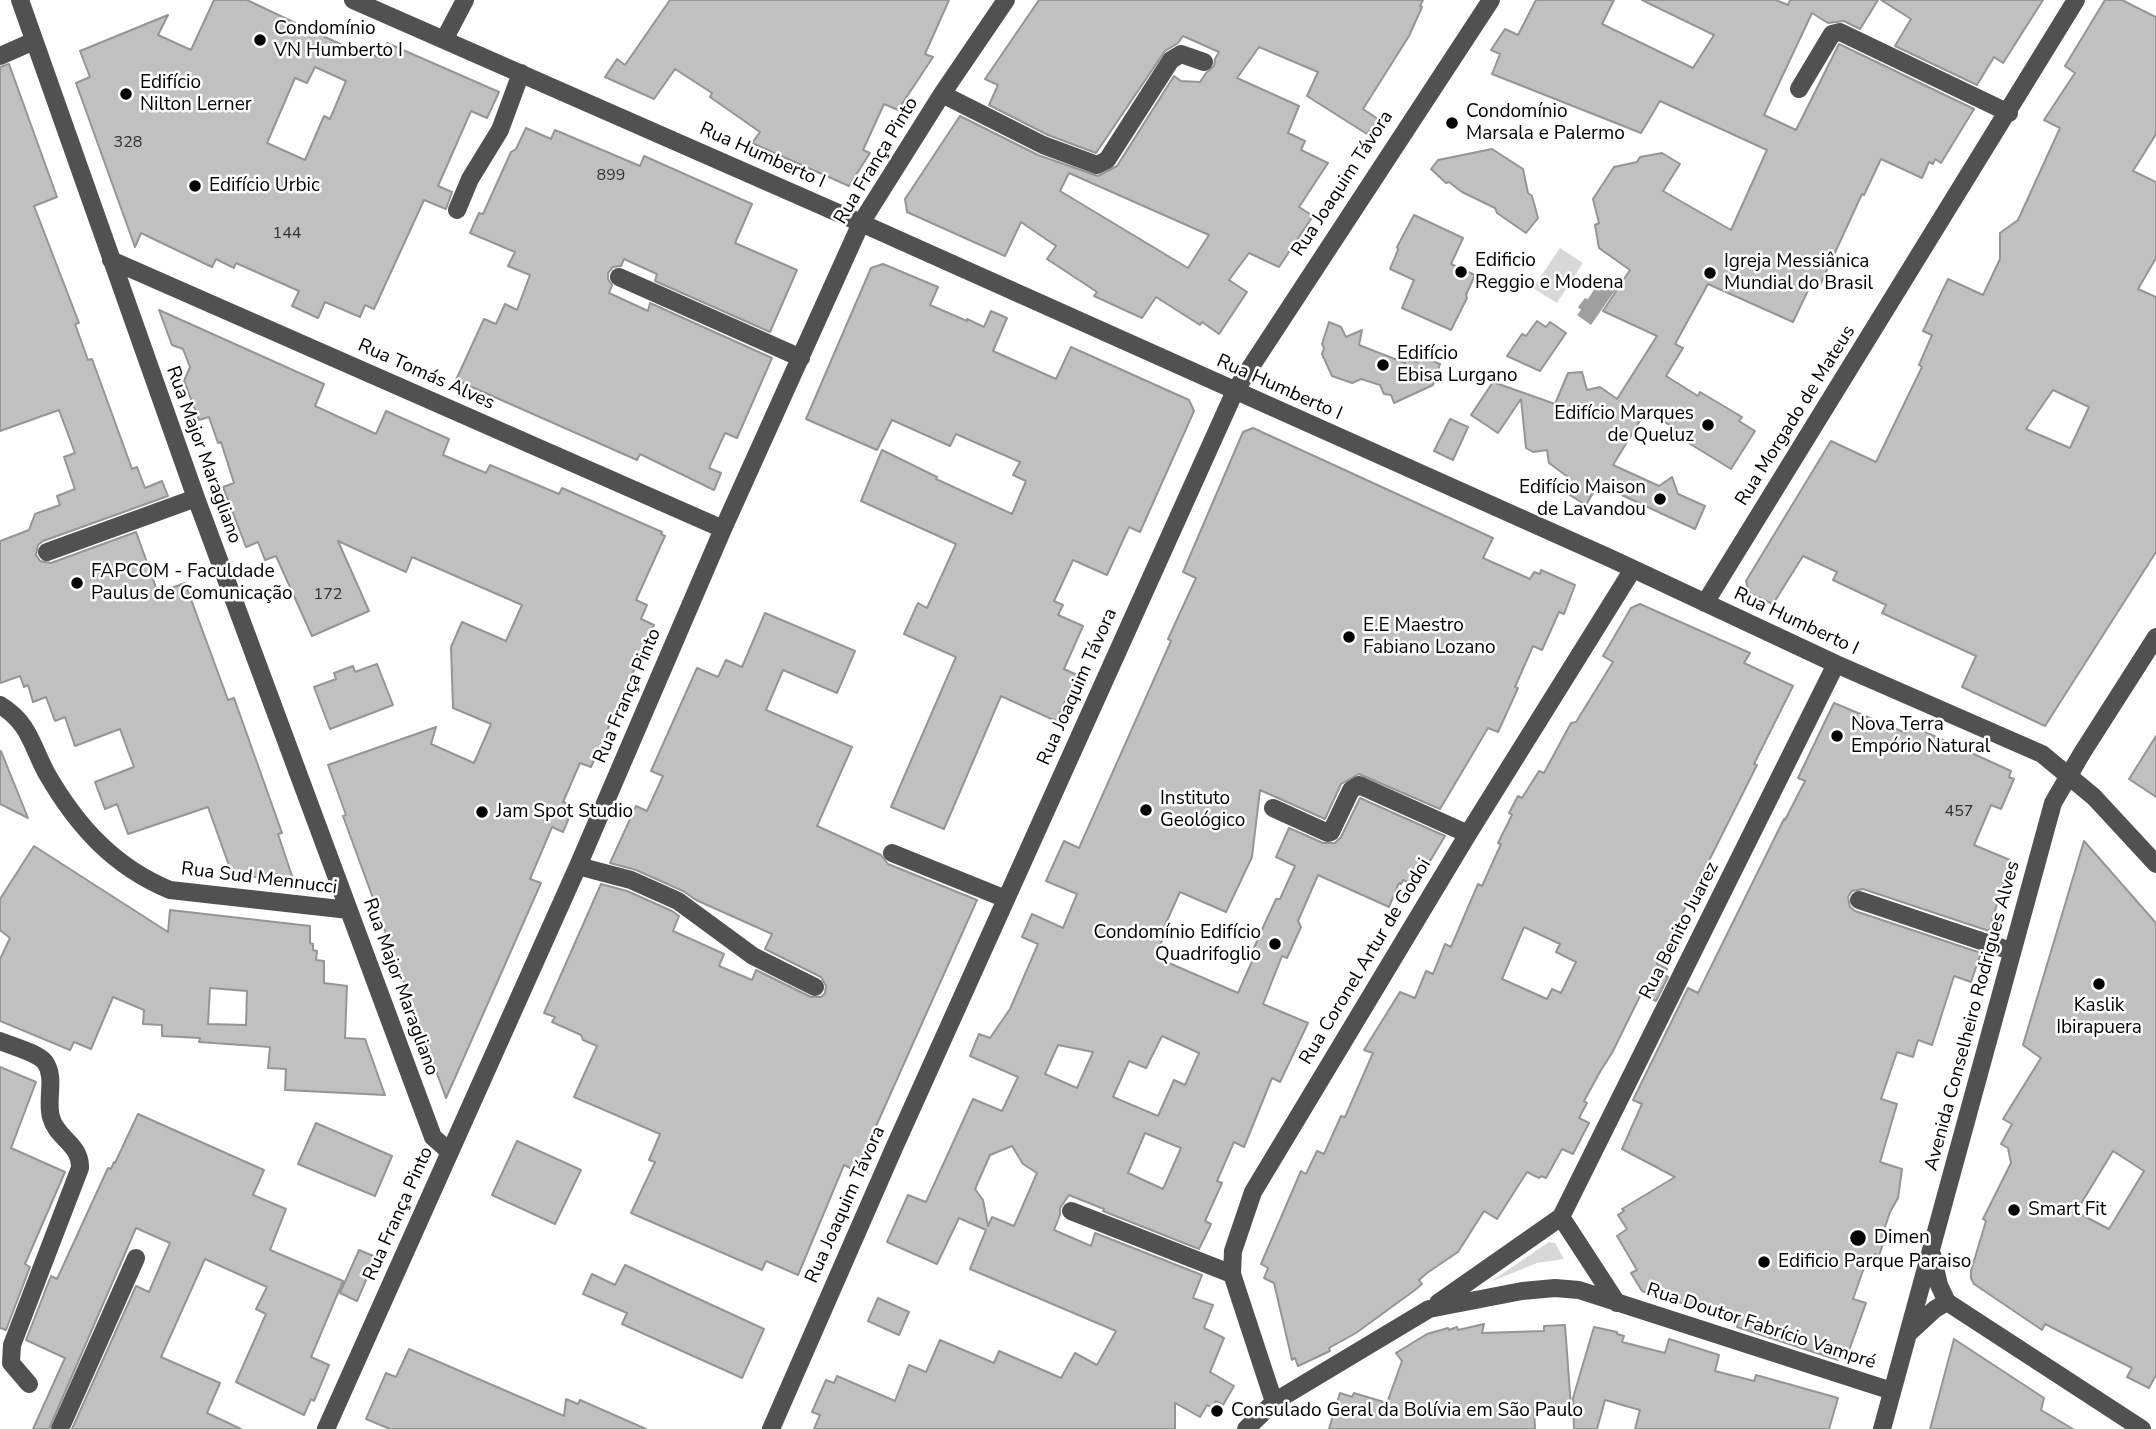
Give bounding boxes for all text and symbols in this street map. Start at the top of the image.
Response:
place label: Condomínio VN Humberto I [274,18,403,62]
marker: Condomínio VN Humberto I [252,32,268,48]
place label: Edifício Nilton Lerner [140,72,252,116]
marker: Edifício Nilton Lerner [118,86,134,102]
street label: Rua França Pinto [830,93,924,229]
place label: Condomínio Marsala e Palermo [1466,101,1625,145]
street label: Rua Joaquim Távora [1287,107,1399,261]
marker: Condomínio Marsala e Palermo [1444,115,1460,131]
street label: Rua Humberto I [696,118,828,194]
house number: 328 [114,133,142,153]
house number: 899 [597,166,625,186]
place label: Edifício Urbic [209,175,320,197]
marker: Edifício Urbic [187,178,203,194]
house number: 144 [273,224,301,244]
place label: Edificio Reggio e Modena [1475,250,1624,294]
place label: Igreja Messiânica Mundial do Brasil [1724,251,1873,295]
marker: Edificio Reggio e Modena [1453,264,1469,280]
marker: Igreja Messiânica Mundial do Brasil [1702,265,1718,281]
street label: Rua Morgado de Mateus [1731,322,1861,510]
street label: Rua Tomás Alves [354,335,498,415]
place label: Edifício Ebisa Lurgano [1397,343,1518,387]
street label: Rua Humberto I [1213,350,1345,426]
marker: Edifício Ebisa Lurgano [1375,357,1391,373]
street label: Rua Major Maragliano [160,363,246,547]
place label: Edifício Marques de Queluz [1554,403,1694,447]
marker: Edifício Marques de Queluz [1700,417,1716,433]
place label: Edifício Maison de Lavandou [1519,477,1646,521]
marker: Edifício Maison de Lavandou [1652,491,1668,507]
place label: FAPCOM - Faculdade Paulus de Comunicação [91,561,293,605]
marker: FAPCOM - Faculdade Paulus de Comunicação [69,575,85,591]
street label: Rua Humberto I [1730,583,1862,661]
house number: 172 [314,585,342,605]
street label: Rua Joaquim Távora [1033,605,1123,769]
place label: E.E Maestro Fabiano Lozano [1363,615,1496,659]
street label: Rua França Pinto [589,625,667,767]
marker: E.E Maestro Fabiano Lozano [1341,629,1357,645]
place label: Nova Terra Empório Natural [1851,714,1990,758]
marker: Nova Terra Empório Natural [1829,728,1845,744]
place label: Instituto Geológico [1160,788,1245,832]
place label: Jam Spot Studio [496,801,633,823]
marker: Instituto Geológico [1138,802,1154,818]
house number: 457 [1945,802,1973,822]
marker: Jam Spot Studio [474,804,490,820]
street label: Rua Coronel Artur de Godoi [1295,855,1437,1069]
street label: Rua Sud Mennucci [180,858,338,900]
street label: Rua Benito Juarez [1636,859,1724,1003]
street label: Avenida Conselheiro Rodrigues Alves [1921,859,2025,1173]
street label: Rua Major Maragliano [357,895,443,1079]
place label: Condomínio Edifício Quadrifoglio [1094,922,1261,966]
marker: Condomínio Edifício Quadrifoglio [1267,936,1283,952]
marker: Kaslik Ibirapuera [2091,976,2107,992]
place label: Kaslik Ibirapuera [2056,995,2142,1039]
street label: Rua Joaquim Távora [801,1123,891,1287]
street label: Rua França Pinto [359,1144,439,1284]
place label: Smart Fit [2028,1199,2106,1221]
marker: Smart Fit [2006,1202,2022,1218]
place label: Dimen [1874,1227,1930,1249]
marker: Dimen [1848,1228,1868,1248]
place label: Edificio Parque Paraiso [1778,1251,1971,1273]
marker: Edificio Parque Paraiso [1756,1254,1772,1270]
street label: Rua Doutor Fabrício Vampré [1643,1279,1879,1375]
place label: Consulado Geral da Bolívia em São Paulo [1231,1400,1583,1422]
marker: Consulado Geral da Bolívia em São Paulo [1209,1403,1225,1419]

